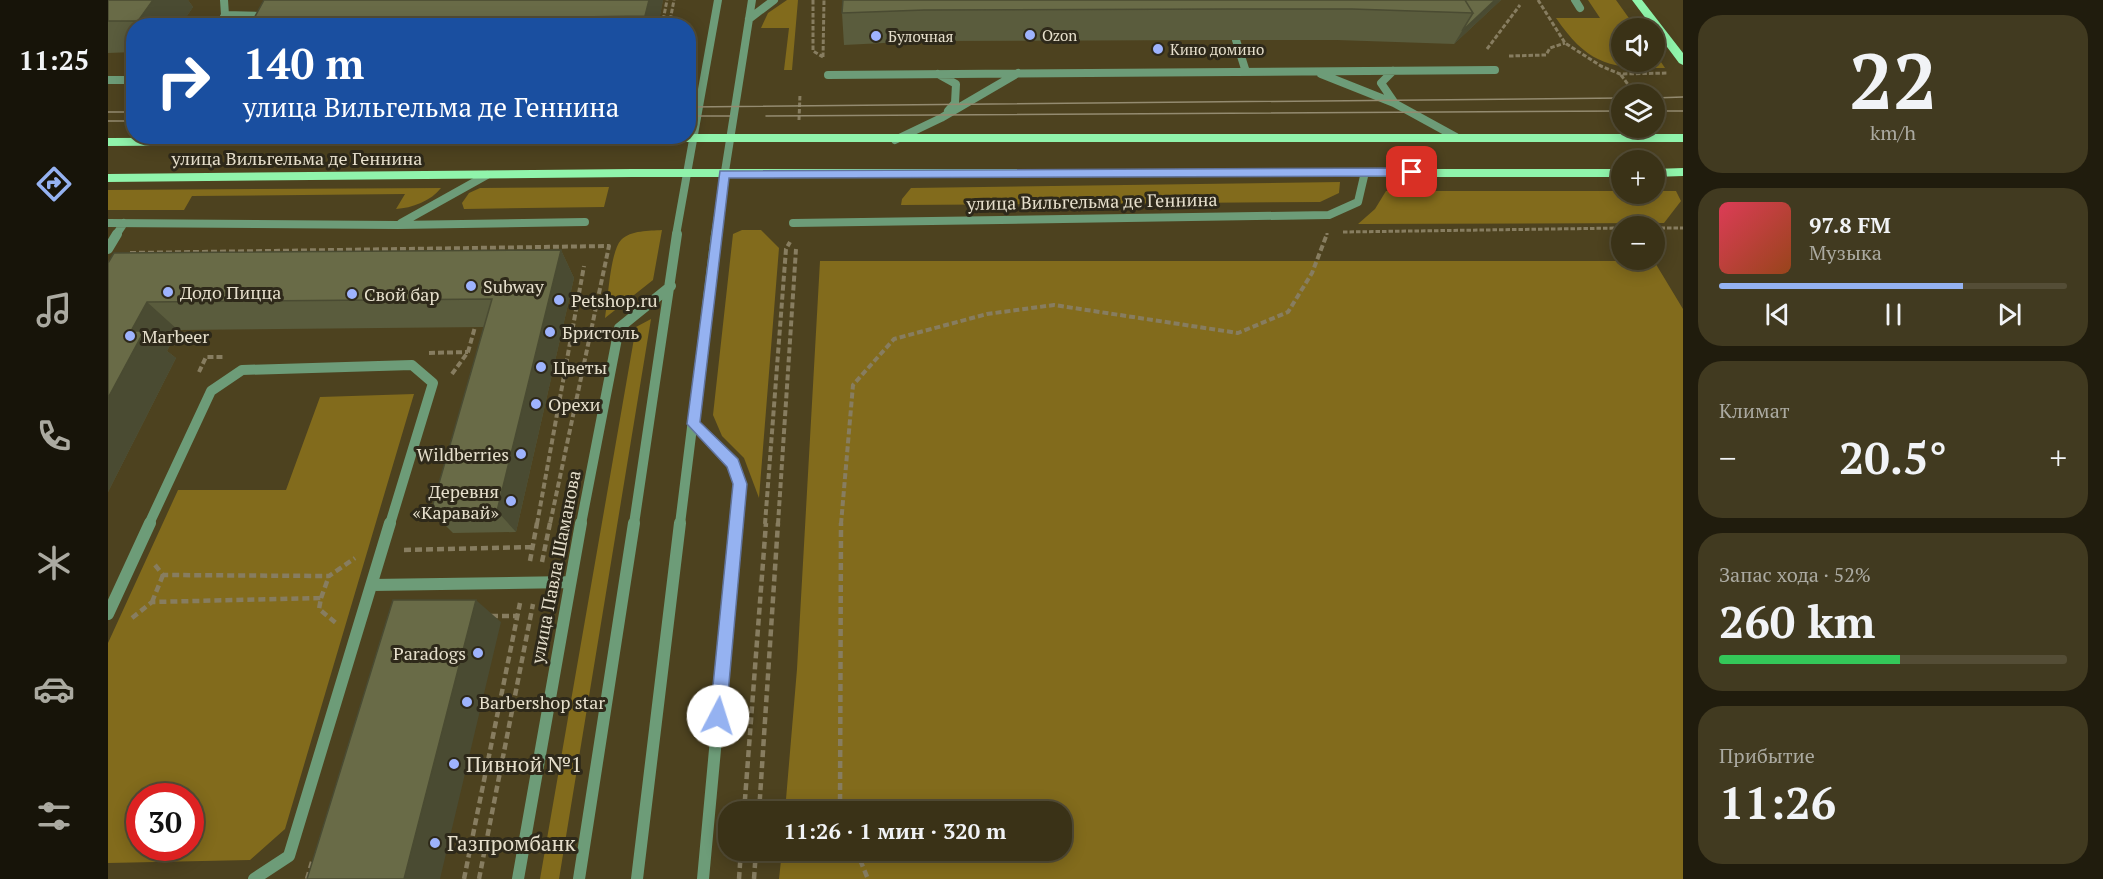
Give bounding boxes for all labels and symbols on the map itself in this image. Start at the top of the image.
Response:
place label: Ozon [1042,25,1077,45]
place label: Булочная [888,26,954,46]
marker: Ozon [1023,28,1037,42]
marker: Булочная [869,29,883,43]
place label: Кино домино [1170,39,1264,59]
marker: Кино домино [1151,42,1165,56]
street label: улица Вильгельма де Геннина [171,146,422,170]
pin [1386,146,1437,197]
street label: улица Вильгельма де Геннина [965,187,1218,215]
place label: Subway [483,274,545,298]
marker: Subway [464,279,478,293]
place label: Додо Пицца [180,280,281,304]
place label: Свой бар [364,282,439,306]
marker: Додо Пицца [161,285,175,299]
marker: Свой бар [345,287,359,301]
place label: Petshop.ru [571,288,658,312]
marker: Petshop.ru [552,293,566,307]
place label: Бристоль [562,320,639,344]
place label: Магbeer [142,324,209,348]
marker: Бристоль [543,325,557,339]
marker: Магbeer [123,329,137,343]
place label: Цветы [553,355,607,379]
marker: Цветы [534,360,548,374]
place label: Орехи [548,392,601,416]
marker: Орехи [529,397,543,411]
place label: Wildberries [416,442,509,466]
marker: Wildberries [514,447,528,461]
street label: улица Павла Шаманова [524,468,586,667]
place label: Деревня «Каравай» [412,479,500,524]
marker: Деревня «Каравай» [504,494,518,508]
place label: Paradogs [393,641,466,665]
marker: Paradogs [471,646,485,660]
position arrow [686,684,750,748]
place label: Barbershop star [479,690,605,714]
marker: Barbershop star [460,695,474,709]
place label: Пивной №1 [466,750,582,778]
marker: Пивной №1 [447,757,461,771]
speed limit sign: 30 [126,783,204,861]
place label: Газпромбанк [447,829,576,857]
marker: Газпромбанк [428,836,442,850]

